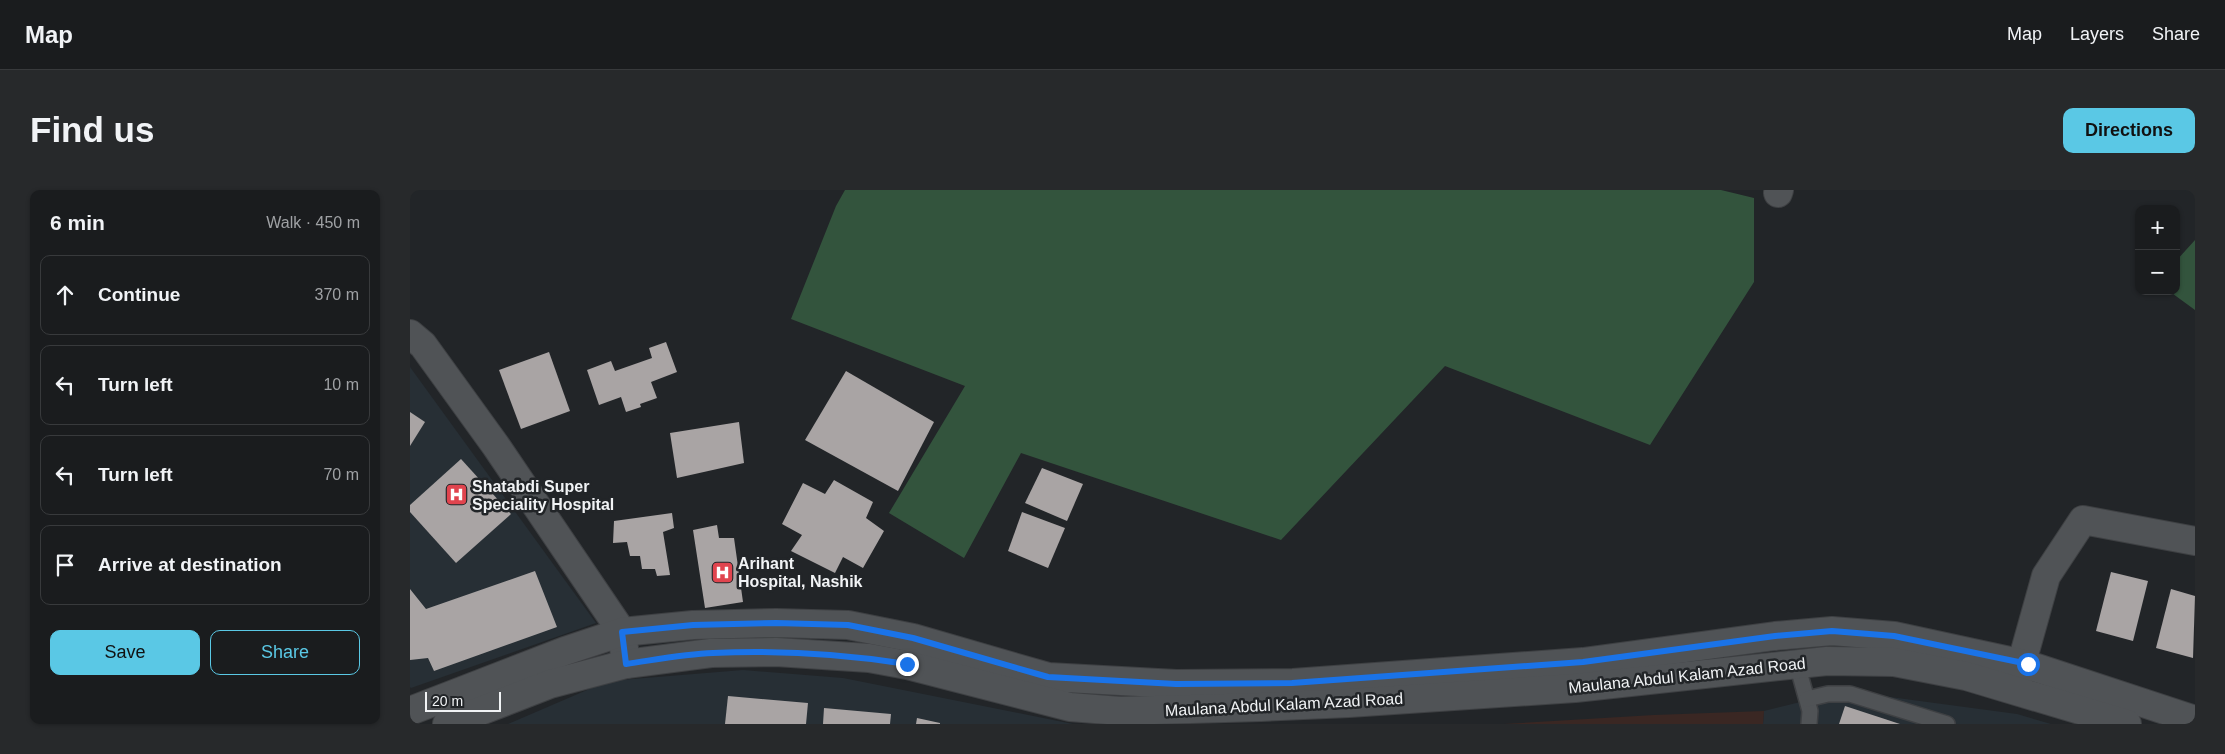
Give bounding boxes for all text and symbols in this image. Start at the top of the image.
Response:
text: Map [25,21,73,48]
text: Map [2007,24,2042,44]
text: Layers [2070,24,2124,44]
text: Share [2152,24,2200,44]
button: Directions [2063,108,2195,153]
text: Find us [30,110,154,149]
map controls [2135,205,2180,295]
button: + [2135,205,2180,250]
text: 6 min [50,211,105,234]
text: Walk · 450 m [266,214,360,231]
button: − [2135,250,2180,295]
icon: ahead [51,281,79,309]
text: Continue [98,284,180,305]
text: 370 m [315,286,359,303]
icon: left [51,371,79,399]
text: Turn left [98,374,173,395]
text: 10 m [323,376,359,393]
icon: left [51,461,79,489]
text: Turn left [98,464,173,485]
text: 70 m [323,466,359,483]
place label: Shatabdi Super Speciality Hospital [472,478,614,513]
hospital icon: Shatabdi Super Speciality Hospital [444,483,468,507]
icon: arrive [51,551,79,579]
text: Arrive at destination [98,554,282,575]
place label: Arihant Hospital, Nashik [738,555,863,590]
hospital icon: Arihant Hospital, Nashik [710,560,734,584]
button: Save [50,630,200,675]
button: Share [210,630,360,675]
route end [896,653,919,676]
route start [2017,653,2040,676]
street label: Maulana Abdul Kalam Azad Road [1568,655,1806,696]
scale bar [425,689,501,712]
street label: Maulana Abdul Kalam Azad Road [1165,690,1404,719]
text: 20 m [432,693,463,709]

